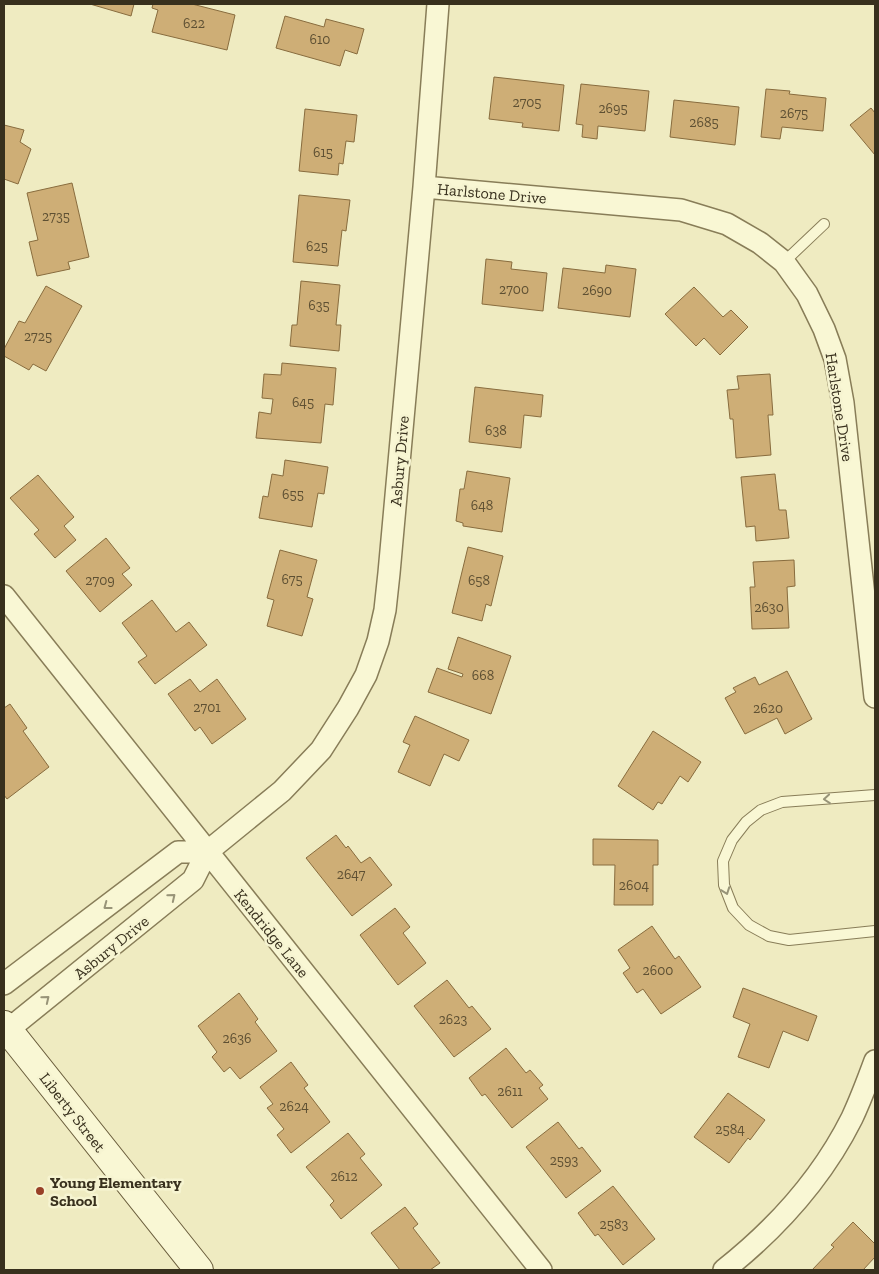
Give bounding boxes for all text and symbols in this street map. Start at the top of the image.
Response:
house number: 622 [183,15,205,32]
house number: 610 [310,31,330,48]
house number: 2705 [512,94,542,111]
house number: 2695 [598,100,628,117]
house number: 2675 [780,105,808,122]
house number: 2685 [689,114,719,131]
house number: 615 [313,144,333,161]
street label: Harlstone Drive [437,179,547,208]
house number: 2735 [42,208,70,225]
house number: 625 [306,238,328,255]
house number: 2700 [499,281,529,298]
house number: 2690 [582,282,612,299]
house number: 635 [308,297,330,314]
house number: 2725 [24,328,52,345]
street label: Harlstone Drive [822,351,857,463]
house number: 645 [292,394,314,411]
street label: Asbury Drive [386,415,413,507]
house number: 638 [485,422,507,439]
house number: 655 [282,486,304,503]
house number: 648 [471,497,493,514]
house number: 675 [281,571,303,588]
house number: 2709 [85,572,115,589]
house number: 658 [468,572,490,589]
house number: 2630 [754,599,784,616]
house number: 668 [472,667,494,684]
house number: 2701 [193,699,221,716]
house number: 2620 [753,700,783,717]
one-way arrow [822,793,830,804]
house number: 2647 [337,866,366,883]
house number: 2604 [619,877,650,894]
street label: Kendridge Lane [230,885,313,981]
one-way arrow [721,886,731,895]
one-way arrow [166,894,175,903]
one-way arrow [103,900,113,909]
street label: Asbury Drive [70,911,153,983]
house number: 2600 [643,962,673,979]
one-way arrow [40,997,49,1005]
house number: 2623 [439,1011,468,1028]
house number: 2636 [223,1030,251,1047]
street label: Liberty Street [36,1069,110,1156]
house number: 2611 [497,1083,523,1100]
house number: 2624 [279,1098,309,1115]
house number: 2584 [715,1121,745,1138]
house number: 2593 [550,1152,578,1169]
house number: 2612 [330,1168,358,1185]
place label: Young Elementary School [50,1173,182,1210]
marker: Young Elementary School [34,1185,46,1197]
house number: 2583 [600,1216,629,1233]

